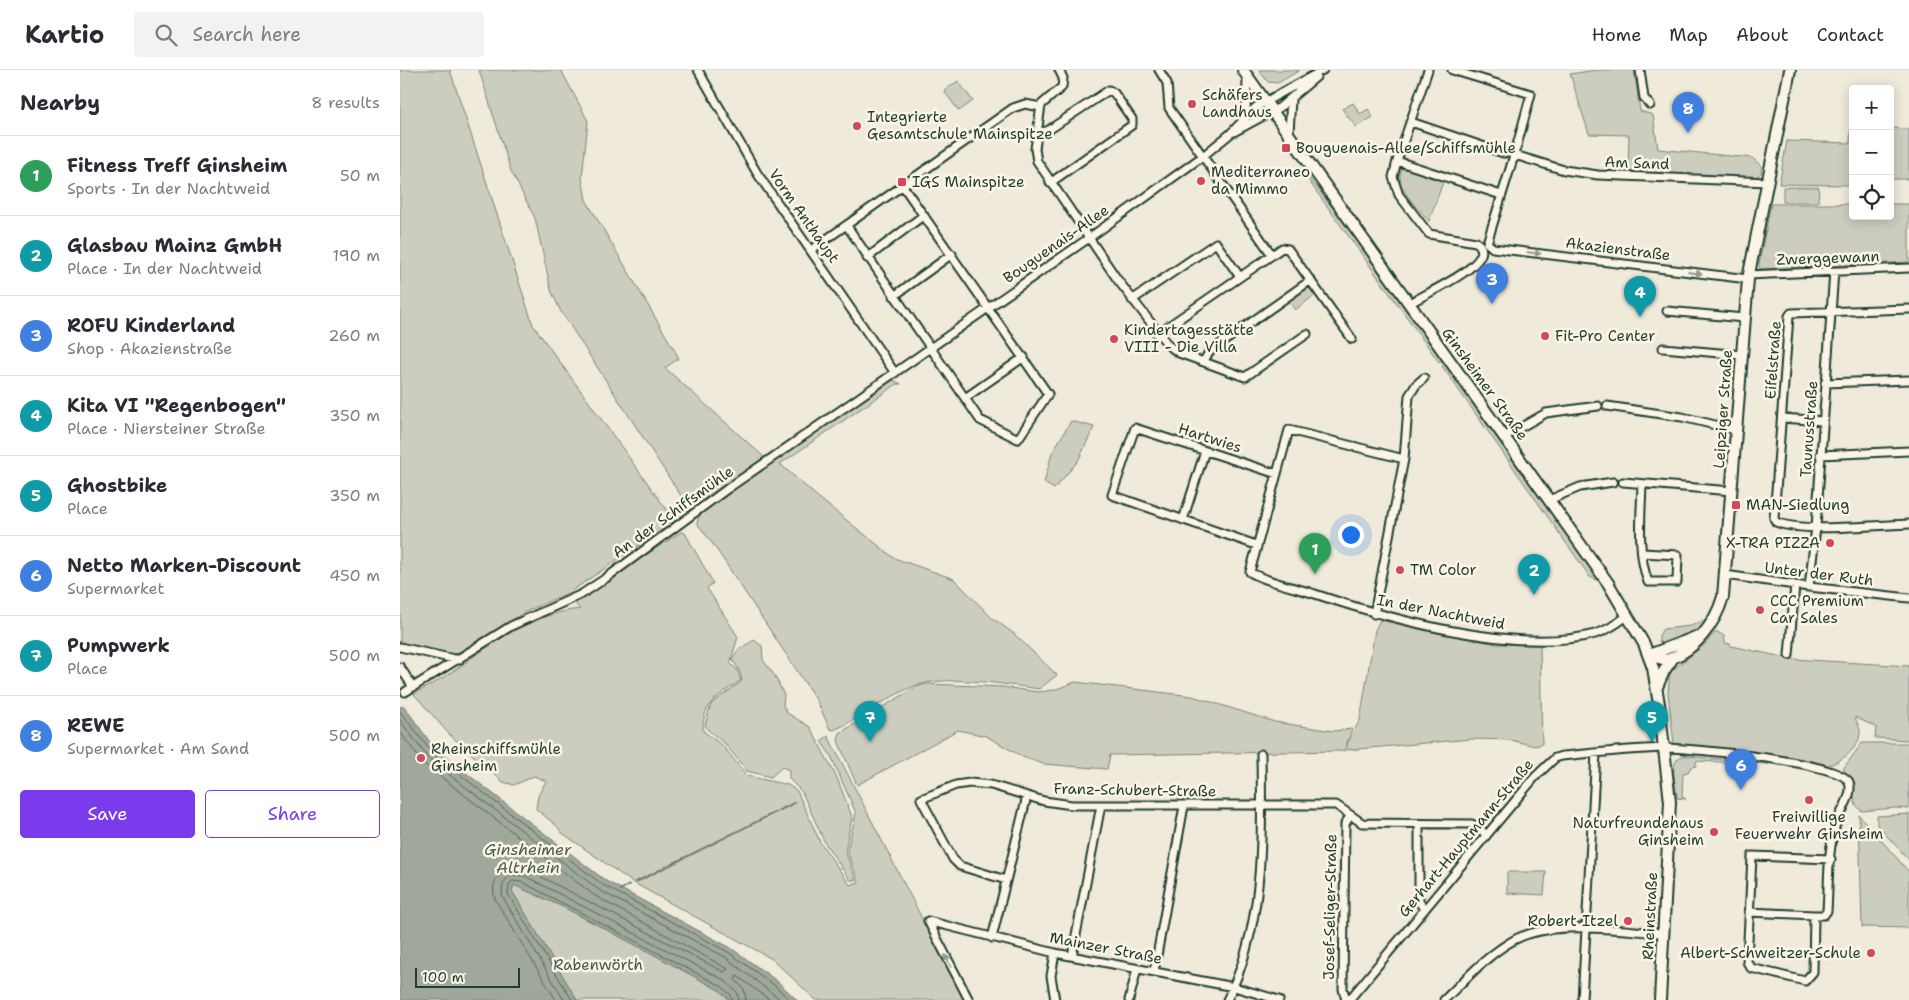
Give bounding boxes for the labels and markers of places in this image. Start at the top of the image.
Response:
place label: Schäfers Landhaus [1202,85,1272,122]
pin: 8 [1672,92,1704,133]
marker: Schäfers Landhaus [1186,98,1198,110]
place label: Integrierte Gesamtschule Mainspitze [867,107,1053,144]
marker: Integrierte Gesamtschule Mainspitze [851,120,863,132]
place label: Bouguenais-Allee/Schiffsmühle [1296,138,1516,158]
marker: Bouguenais-Allee/Schiffsmühle [1280,142,1292,154]
place label: Mediterraneo da Mimmo [1211,162,1310,199]
place label: IGS Mainspitze [912,172,1025,192]
marker: Mediterraneo da Mimmo [1195,175,1207,187]
marker: IGS Mainspitze [896,176,908,188]
pin: 3 [1476,263,1508,304]
pin: 4 [1624,276,1656,317]
place label: Kindertagesstätte VIII - Die Villa [1124,320,1254,357]
place label: Fit-Pro Center [1555,326,1655,346]
marker: Fit-Pro Center [1539,330,1551,342]
marker: Kindertagesstätte VIII - Die Villa [1108,333,1120,345]
place label: MAN-Siedlung [1746,495,1849,515]
marker: MAN-Siedlung [1730,499,1742,511]
pin: 1 [1299,533,1331,574]
place label: X-TRA PIZZA [1726,533,1820,553]
marker: X-TRA PIZZA [1824,537,1836,549]
pin: 2 [1518,554,1550,595]
place label: TM Color [1410,560,1477,580]
marker: TM Color [1394,564,1406,576]
place label: CCC Premium Car Sales [1770,591,1864,628]
marker: CCC Premium Car Sales [1754,604,1766,616]
pin: 7 [854,701,886,742]
pin: 5 [1636,701,1668,742]
place label: Rheinschiffsmühle Ginsheim [431,739,561,776]
pin: 6 [1725,749,1757,790]
marker: Rheinschiffsmühle Ginsheim [415,752,427,764]
marker: Freiwillige Feuerwehr Ginsheim [1803,794,1815,806]
place label: Freiwillige Feuerwehr Ginsheim [1735,807,1883,844]
place label: Naturfreundehaus Ginsheim [1573,813,1704,850]
marker: Naturfreundehaus Ginsheim [1708,826,1720,838]
place label: Robert Itzel [1528,911,1618,931]
marker: Robert Itzel [1622,915,1634,927]
place label: Albert-Schweitzer-Schule [1680,943,1861,963]
marker: Albert-Schweitzer-Schule [1865,947,1877,959]

